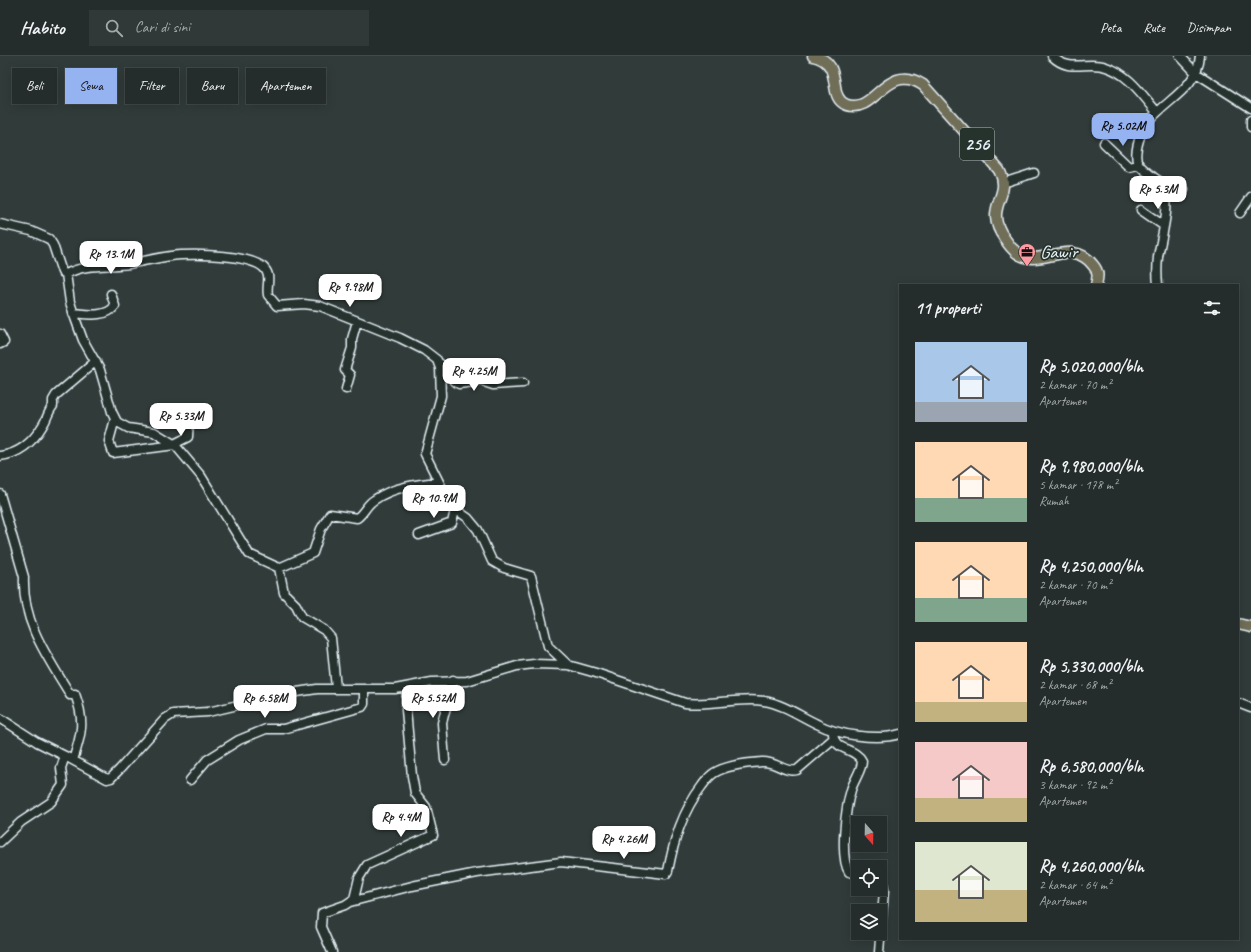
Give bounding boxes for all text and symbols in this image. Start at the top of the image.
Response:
search box [89,10,369,46]
text: Habito [20,16,65,40]
icon: search [103,17,125,39]
text: Cari di sini [135,18,190,37]
text: Peta [1100,19,1121,36]
text: Rute [1143,19,1165,36]
text: Disimpan [1187,19,1231,36]
chip: Beli [12,68,57,104]
chip: Sewa [65,68,117,104]
chip: Filter [125,68,179,104]
chip: Baru [187,68,238,104]
chip: Apartemen [246,68,326,104]
pin: Rp 5.02M [1082,113,1164,147]
text: Rp 5.02M [1101,118,1145,134]
road number: 256 [960,128,994,160]
pin: Rp 5.3M [1121,176,1195,210]
text: Rp 5.3M [1139,181,1177,197]
place label: Gawir [1040,240,1079,264]
pin: Rp 13.1M [70,241,152,275]
office icon: Gawir [1017,242,1037,267]
text: Rp 13.1M [89,246,134,262]
pin: Rp 9.98M [309,274,391,308]
text: Rp 9.98M [328,279,372,295]
icon: filters [1201,297,1223,319]
text: 11 properti [915,298,980,319]
text: Rp 5,020,000/bln [1039,356,1143,377]
pin: Rp 4.25M [433,358,515,392]
icon: home [947,358,995,406]
text: Rp 4.25M [452,363,496,379]
text: 2 kamar · 70 m² [1039,377,1111,393]
text: Apartemen [1039,393,1087,409]
pin: Rp 5.33M [140,403,222,437]
text: Rp 5.33M [159,408,203,424]
text: Rp 9,980,000/bln [1039,456,1143,477]
icon: home [947,458,995,506]
text: 5 kamar · 178 m² [1039,477,1117,493]
pin: Rp 10.9M [393,485,475,519]
text: Rp 10.9M [412,490,456,506]
text: Rumah [1039,493,1069,509]
text: Rp 4,250,000/bln [1039,556,1143,577]
icon: home [947,558,995,606]
text: 2 kamar · 70 m² [1039,577,1111,593]
text: Apartemen [1039,593,1087,609]
text: Rp 5,330,000/bln [1039,656,1143,677]
icon: home [947,658,995,706]
text: 2 kamar · 68 m² [1039,677,1111,693]
pin: Rp 6.58M [224,685,306,719]
pin: Rp 5.52M [392,685,474,719]
text: Rp 6.58M [242,690,288,706]
text: Rp 5.52M [411,690,455,706]
text: Apartemen [1039,693,1087,709]
text: Rp 6,580,000/bln [1039,756,1143,777]
icon: home [947,758,995,806]
text: 3 kamar · 92 m² [1039,777,1111,793]
text: Apartemen [1039,793,1087,809]
pin: Rp 4.4M [364,804,438,838]
text: Rp 4.4M [381,809,421,825]
north arrow [851,816,887,852]
map controls [851,816,887,940]
pin: Rp 4.26M [583,826,665,860]
text: Rp 4.26M [601,831,647,847]
text: Rp 4,260,000/bln [1039,856,1144,877]
icon: home [947,858,995,906]
button: locate [851,860,887,896]
text: 2 kamar · 64 m² [1039,877,1111,893]
text: Apartemen [1039,893,1087,909]
button: layers [851,904,887,940]

